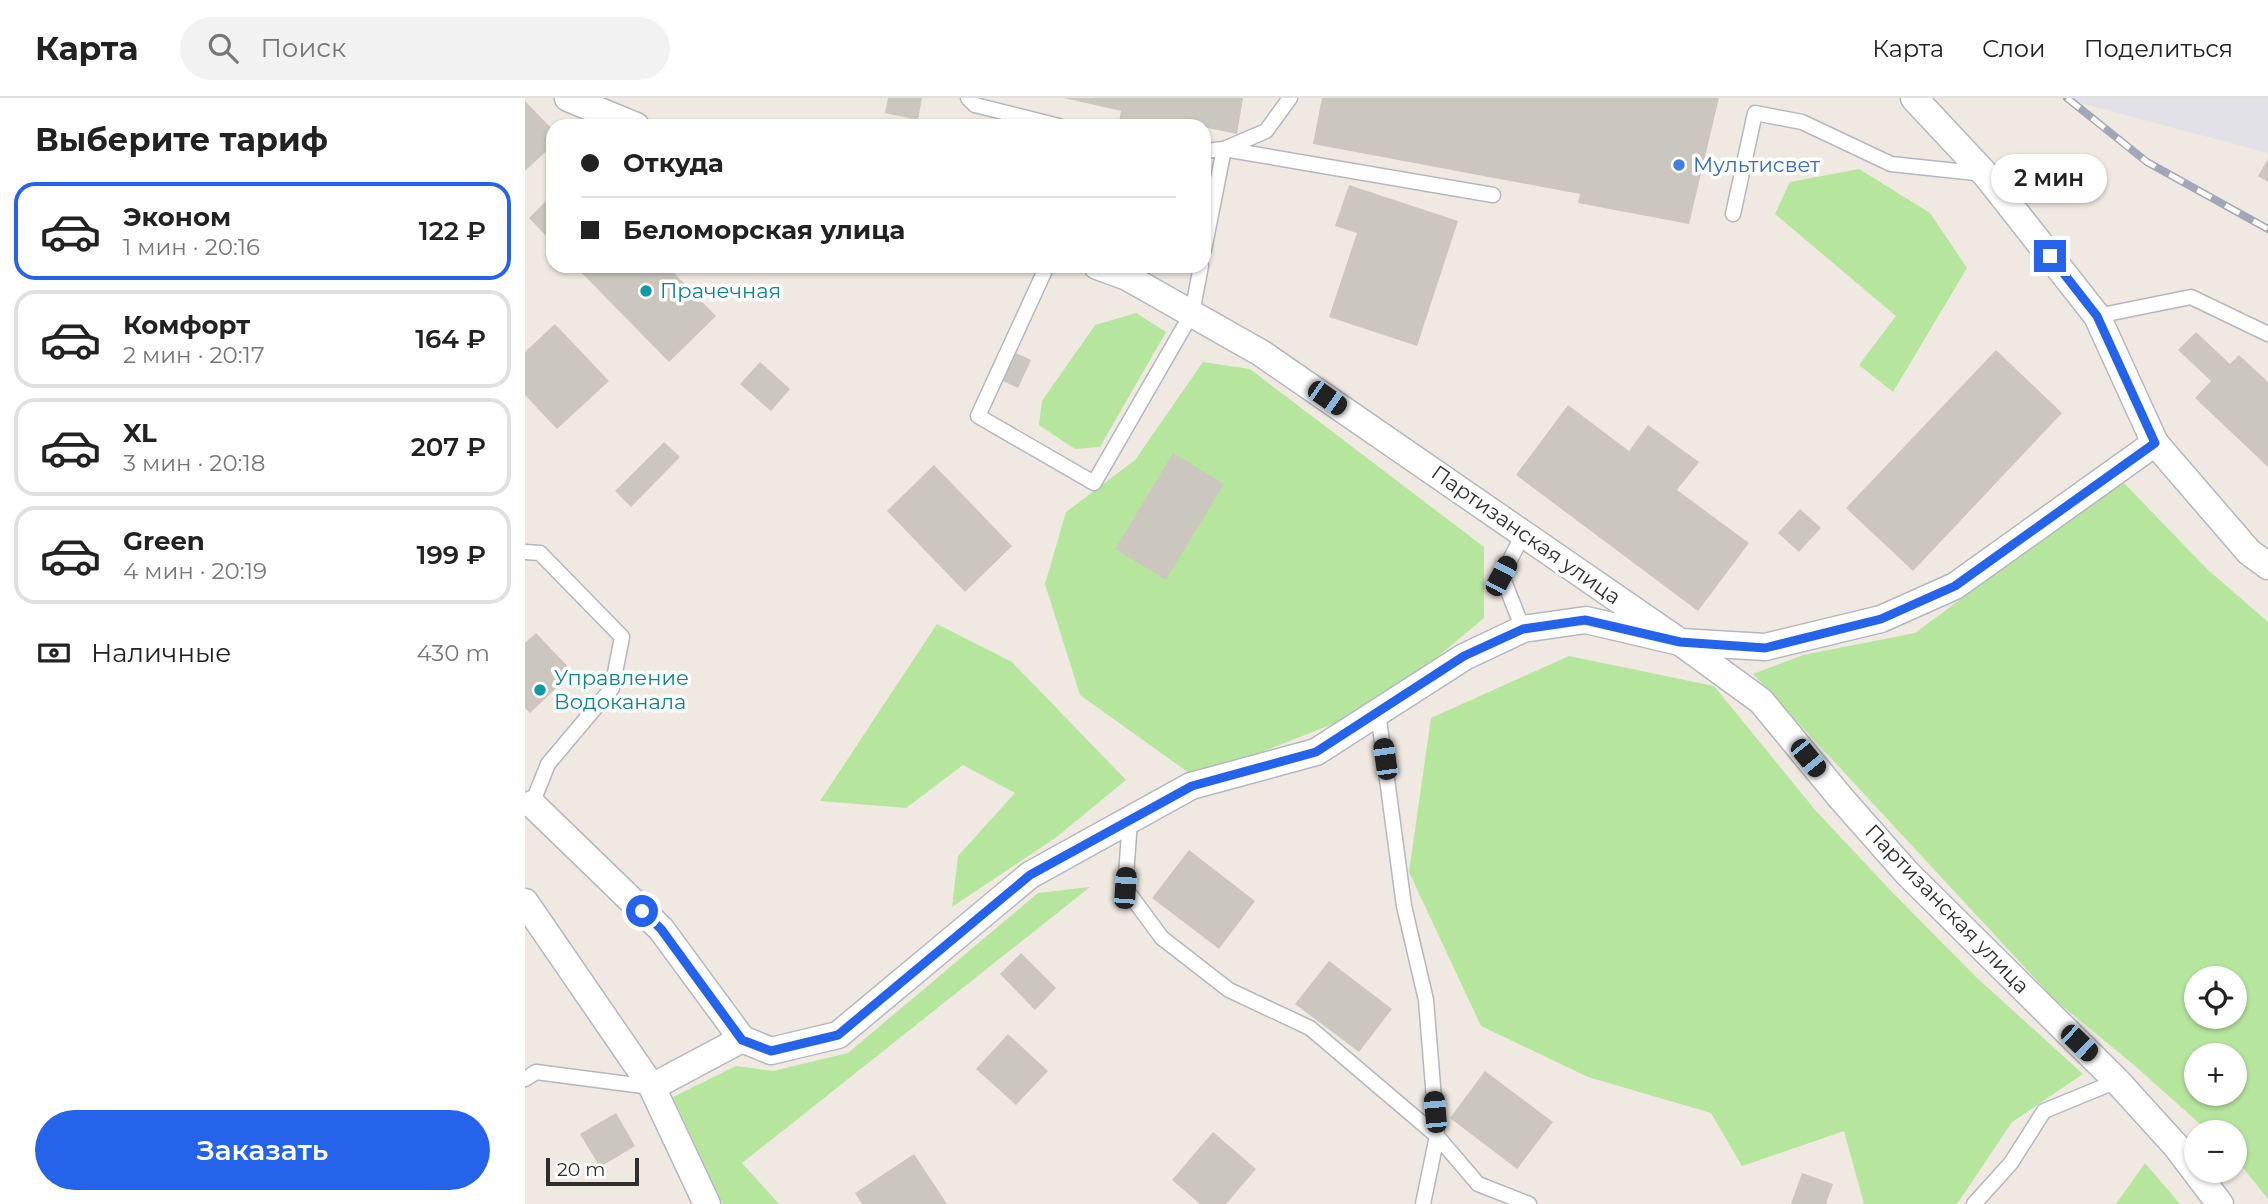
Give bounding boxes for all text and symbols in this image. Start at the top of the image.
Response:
search box [180,17,670,80]
text: Карта [35,28,138,68]
icon: search [204,29,242,67]
text: Поиск [260,32,346,64]
text: Карта [1872,34,1944,63]
text: Слои [1982,34,2046,63]
text: Поделиться [2084,34,2233,63]
text: Выберите тариф [35,120,328,159]
text: Откуда [623,147,724,179]
place label: Мультисвет [1693,152,1820,177]
callout: 2 мин [1992,155,2108,204]
marker: Мультисвет [1671,157,1687,173]
text: 2 мин [2014,164,2084,192]
icon: car [39,200,102,263]
text: Эконом [123,201,231,233]
text: Беломорская улица [623,214,905,246]
text: 122 ₽ [419,215,486,247]
text: 1 мин · 20:16 [123,233,260,261]
route end [2034,240,2066,272]
place label: Прачечная [660,278,781,303]
marker: Прачечная [638,283,654,299]
icon: car [39,308,102,371]
text: Комфорт [123,309,250,341]
text: 164 ₽ [415,323,486,355]
text: 2 мин · 20:17 [123,341,264,369]
car [1304,377,1351,419]
icon: car [39,416,102,479]
text: XL [123,417,157,449]
text: 207 ₽ [411,431,486,463]
text: 3 мин · 20:18 [123,449,265,477]
street label: Партизанская улица [1427,460,1626,609]
icon: car [39,524,102,587]
text: Green [123,525,205,557]
text: 199 ₽ [417,539,486,571]
car [1482,553,1521,599]
text: 4 мин · 20:19 [123,557,267,585]
icon: cash [35,634,73,672]
text: Наличные [91,637,231,669]
text: 430 m [417,639,490,667]
place label: Управление Водоканала [554,665,689,714]
marker: Управление Водоканала [532,682,548,698]
car [1787,735,1830,781]
car [1372,737,1399,781]
street label: Партизанская улица [1860,819,2035,998]
car [1114,866,1137,910]
route start [626,895,658,927]
map controls [2184,966,2247,1183]
button: locate [2184,966,2247,1029]
car [2057,1021,2102,1065]
button: + [2184,1043,2247,1106]
car [1423,1090,1448,1134]
button: Заказать [35,1110,490,1190]
button: − [2184,1120,2247,1183]
scale bar [546,1155,639,1187]
text: 20 m [557,1158,605,1181]

